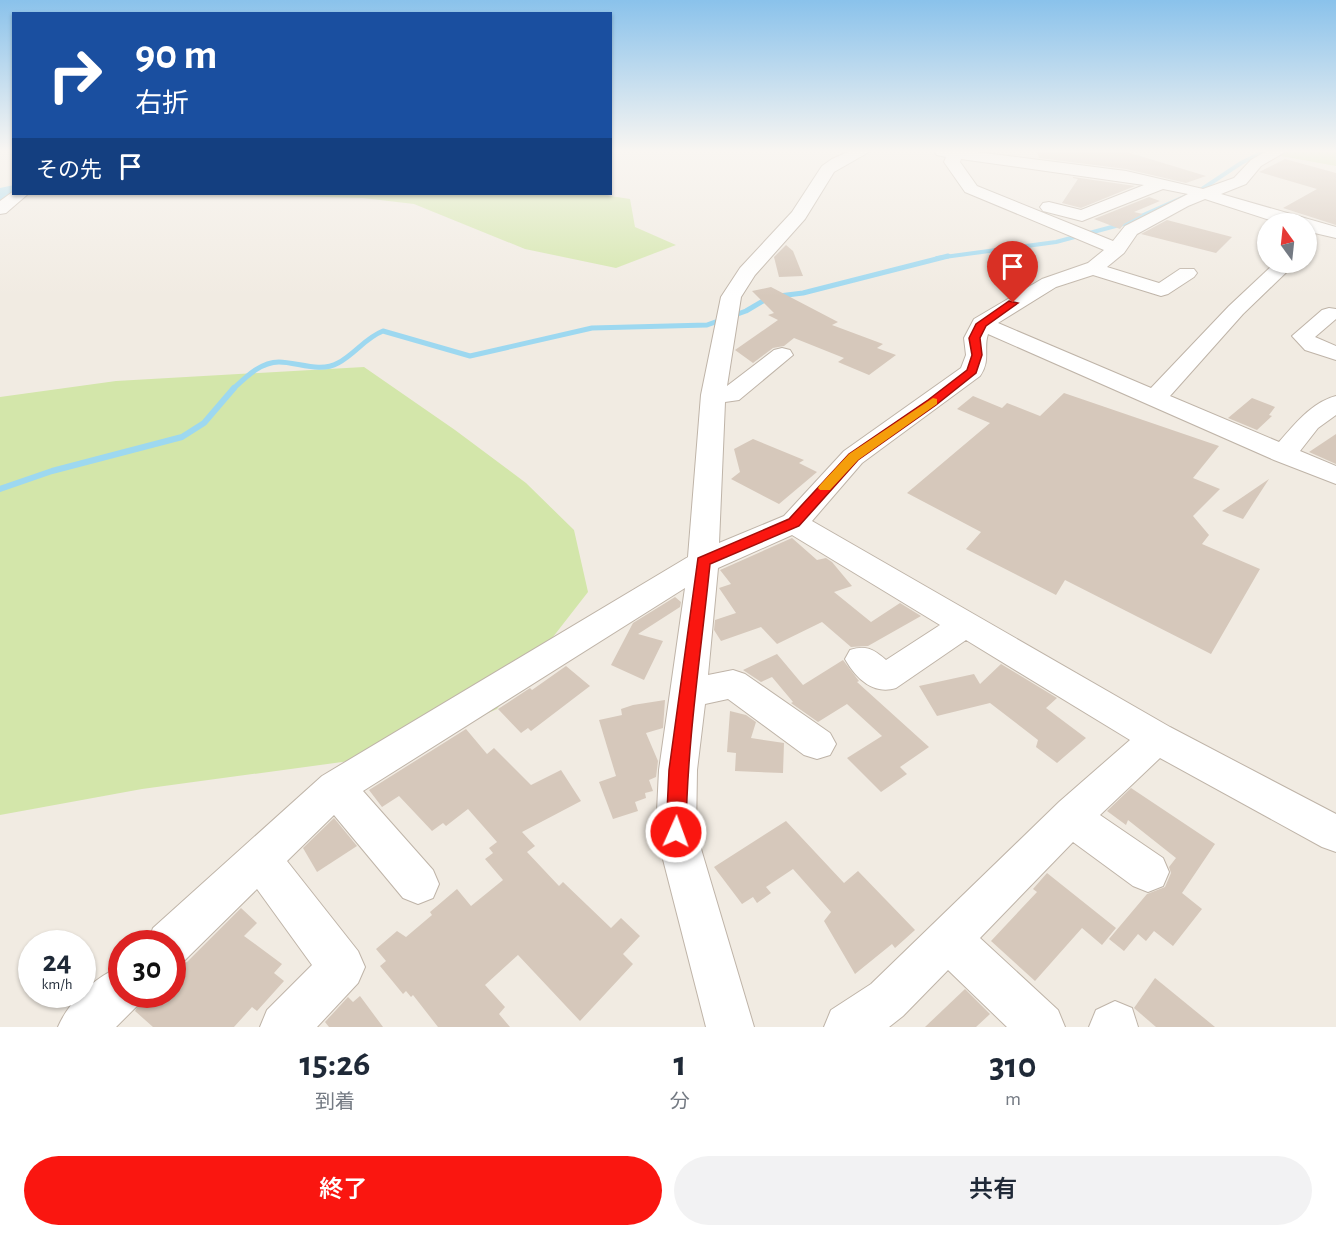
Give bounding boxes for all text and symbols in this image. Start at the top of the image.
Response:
text: 90 m [135,34,217,76]
icon: right [36,36,114,114]
text: 右折 [135,90,189,117]
icon: arrive [114,150,147,183]
text: その先 [36,159,102,181]
north arrow [1257,213,1317,273]
map controls [1257,213,1317,273]
pin [987,241,1038,303]
icon: arrive [996,250,1029,283]
position arrow [644,800,708,864]
speed limit sign: 30 [108,930,186,1008]
text: 24 [42,947,72,977]
text: km/h [42,977,72,992]
text: 15:26 [299,1046,371,1082]
text: 1 [673,1046,686,1082]
text: 310 [989,1048,1037,1084]
text: m [1005,1089,1021,1109]
text: 到着 [315,1092,355,1112]
text: 分 [670,1092,690,1112]
button: 終了 [24,1156,662,1225]
button: 共有 [674,1156,1312,1225]

